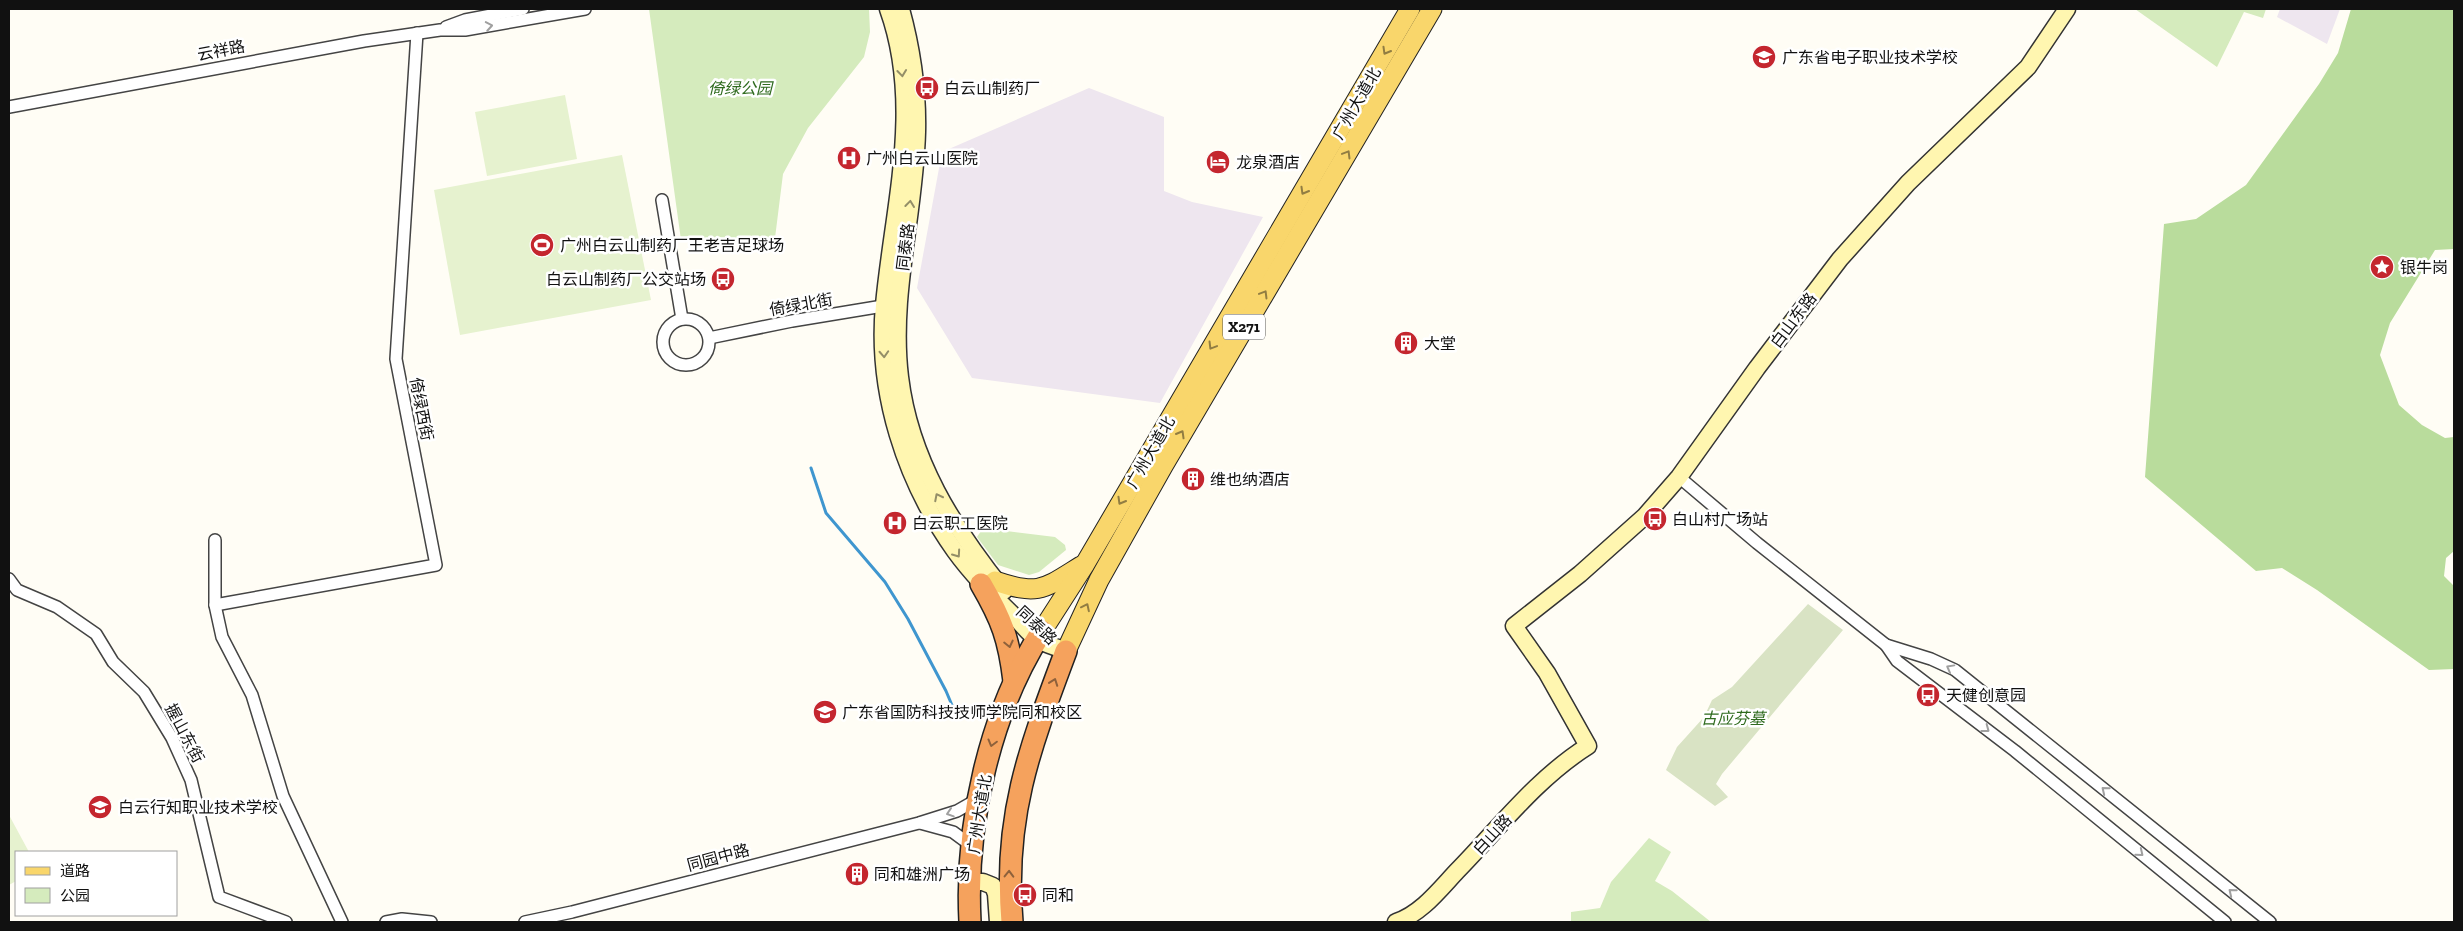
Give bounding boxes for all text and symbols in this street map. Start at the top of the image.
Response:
one-way arrow [484,21,493,31]
street label: 云祥路 [196,37,246,64]
school or university icon: 广东省电子职业技术学校 [1751,44,1777,70]
one-way arrow [1382,46,1392,55]
place label: 广东省电子职业技术学校 [1782,48,1958,67]
street label: 广州大道北 [1328,64,1385,143]
one-way arrow [896,70,907,78]
bus stop icon: 白云山制药厂 [914,75,940,101]
park label: 倚绿公园 [708,79,774,98]
place label: 白云山制药厂 [944,79,1040,98]
hospital icon: 广州白云山医院 [836,145,862,171]
place label: 广州白云山医院 [866,149,978,168]
hotel icon: 龙泉酒店 [1205,149,1231,175]
one-way arrow [1341,151,1351,160]
place label: 龙泉酒店 [1236,153,1300,172]
one-way arrow [1301,186,1311,195]
one-way arrow [904,199,915,207]
street label: 同泰路 [893,222,918,272]
sports icon: 广州白云山制药厂王老吉足球场 [529,232,555,258]
place label: 广州白云山制药厂王老吉足球场 [560,236,784,255]
place icon: 银牛岗 [2369,254,2395,280]
place label: 银牛岗 [2400,258,2448,277]
bus stop icon: 白云山制药厂公交站场 [710,266,736,292]
place label: 白云山制药厂公交站场 [546,270,706,289]
street label: 白山东路 [1767,289,1820,352]
street label: 倚绿北街 [768,290,834,319]
one-way arrow [1257,290,1267,299]
road number: X271 [1223,314,1265,340]
building icon: 大堂 [1393,330,1419,356]
place label: 大堂 [1424,334,1456,353]
one-way arrow [1209,341,1219,350]
one-way arrow [879,351,890,359]
street label: 倚绿西街 [406,376,437,442]
street label: 广州大道北 [1122,413,1179,492]
one-way arrow [1175,430,1185,439]
building icon: 维也纳酒店 [1180,466,1206,492]
place label: 维也纳酒店 [1210,470,1290,489]
one-way arrow [934,493,944,502]
one-way arrow [1118,496,1128,505]
bus stop icon: 白山村广场站 [1642,506,1668,532]
hospital icon: 白云职工医院 [882,510,908,536]
place label: 白山村广场站 [1672,510,1768,529]
place label: 白云职工医院 [912,514,1008,533]
one-way arrow [951,548,960,557]
street label: 同泰路 [1013,602,1061,649]
one-way arrow [1080,603,1090,612]
one-way arrow [1003,639,1014,648]
one-way arrow [1946,664,1955,674]
one-way arrow [1048,679,1058,687]
bus stop icon: 天健创意园 [1915,682,1941,708]
place label: 天健创意园 [1946,686,2026,705]
school or university icon: 广东省国防科技技师学院同和校区 [812,699,838,725]
street label: 握山东街 [161,701,208,766]
place label: 广东省国防科技技师学院同和校区 [842,703,1082,722]
park label: 古应芬墓 [1701,709,1768,728]
one-way arrow [1980,724,1989,732]
one-way arrow [987,738,997,746]
street label: 广州大道北 [964,773,995,855]
one-way arrow [2102,787,2111,795]
school or university icon: 白云行知职业技术学校 [87,794,113,820]
place label: 白云行知职业技术学校 [118,798,278,817]
one-way arrow [946,807,955,817]
street label: 白山路 [1469,810,1516,858]
street label: 同园中路 [685,840,752,875]
one-way arrow [2134,848,2143,857]
legend [15,851,178,916]
building icon: 同和雄洲广场 [844,861,870,887]
text: 道路 [60,862,90,880]
place label: 同和雄洲广场 [874,865,970,884]
one-way arrow [1004,869,1015,877]
bus stop icon: 同和 [1012,882,1038,908]
place label: 同和 [1042,886,1074,905]
text: 公园 [60,887,90,905]
one-way arrow [2229,889,2238,897]

